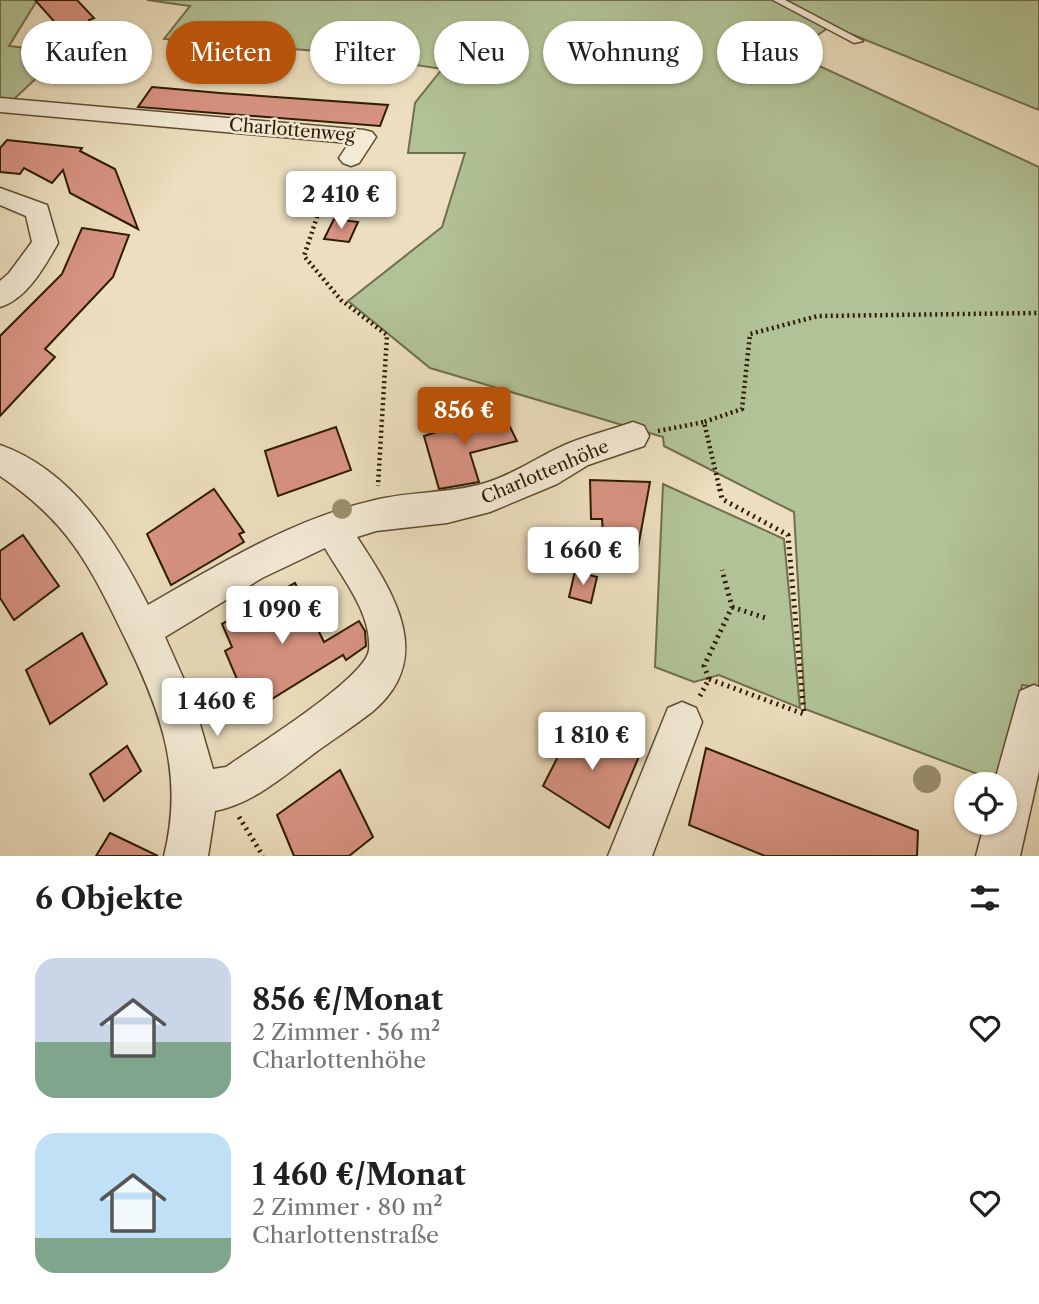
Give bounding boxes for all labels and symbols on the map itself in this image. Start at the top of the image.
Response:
street label: Charlottenweg [228,114,356,147]
pin: 2 410 € [276,172,406,231]
pin: 856 € [415,388,513,447]
street label: Charlottenhöhe [478,435,612,509]
pin: 1 660 € [518,528,648,587]
pin: 1 090 € [217,586,347,646]
pin: 1 460 € [152,678,282,738]
pin: 1 810 € [527,712,657,772]

